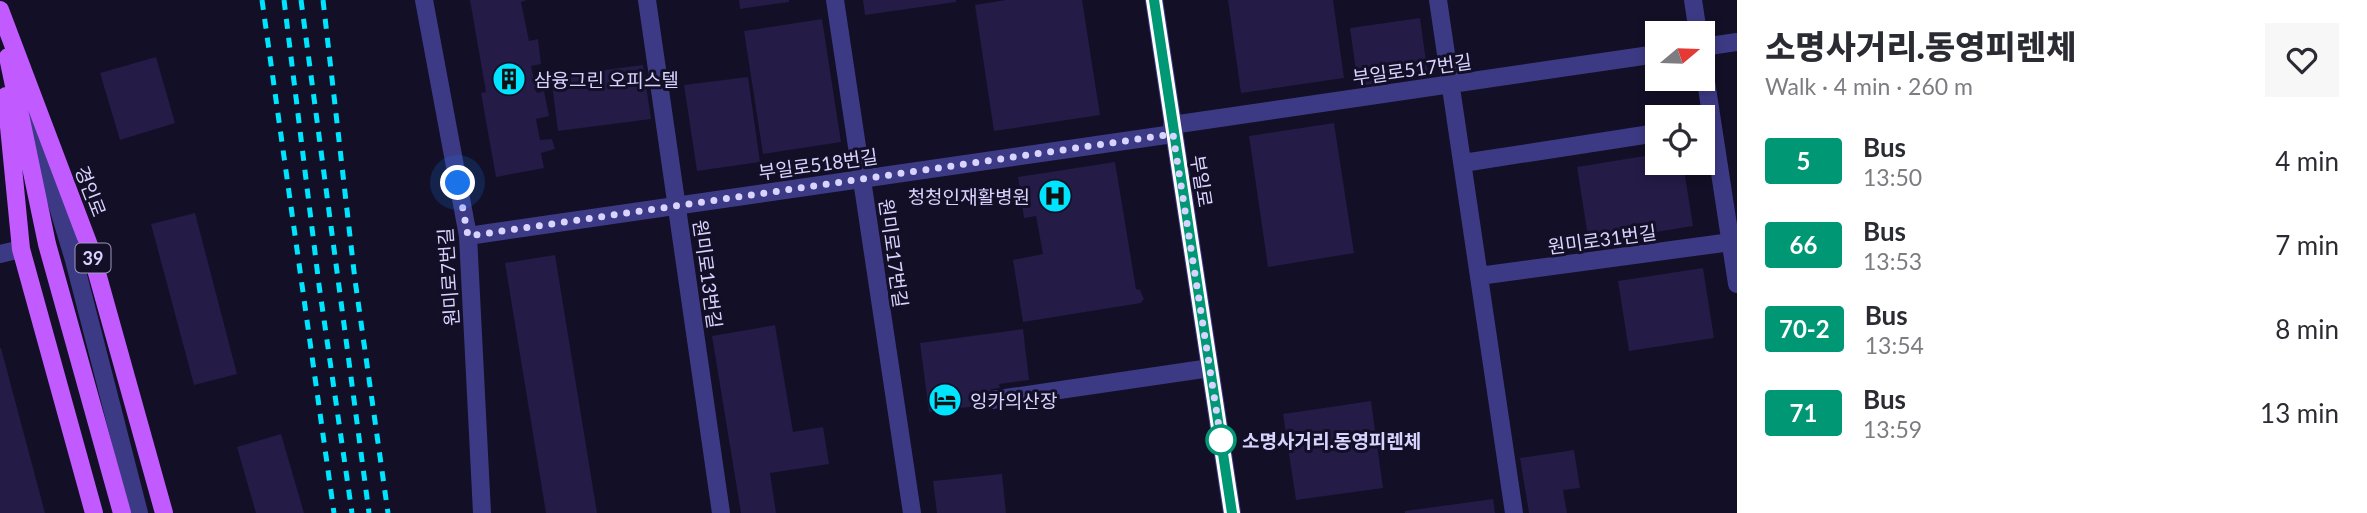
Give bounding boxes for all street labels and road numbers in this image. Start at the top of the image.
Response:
street label: 부일로517번길 [1351,49,1473,89]
street label: 부일로518번길 [757,144,879,184]
street label: 부일로 [1187,153,1217,209]
street label: 경인로 [71,162,111,220]
street label: 원미로17번길 [875,197,913,309]
street label: 원미로13번길 [689,218,727,330]
street label: 원미로31번길 [1546,220,1658,258]
street label: 원미로7번길 [433,227,463,327]
road number: 39 [76,244,110,272]

